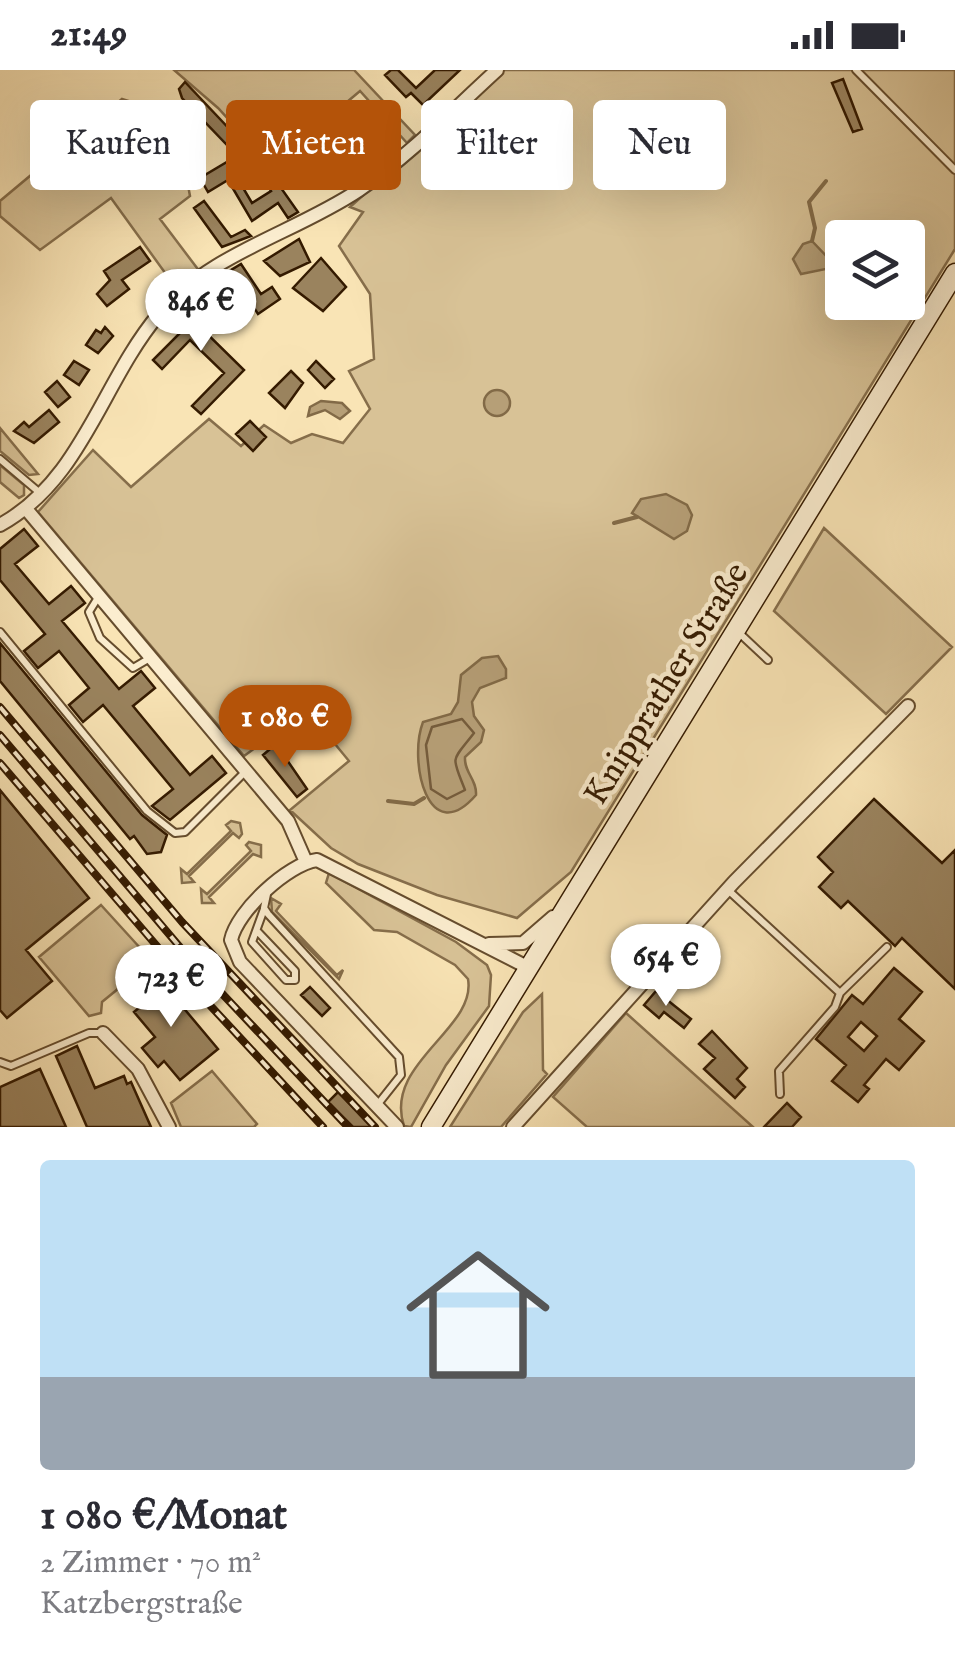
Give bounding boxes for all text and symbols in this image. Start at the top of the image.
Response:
text: 21:49 [50,11,127,59]
chip: Kaufen [30,100,206,190]
chip: Mieten [226,100,401,190]
chip: Filter [421,100,573,190]
chip: Neu [593,100,726,190]
map controls [825,220,925,320]
button: layers [825,220,925,320]
pin: 846 € [131,269,271,354]
text: 846 € [167,281,235,322]
street label: Knipprather Straße [574,554,760,814]
pin: 1 080 € [193,685,377,770]
text: 1 080 € [241,697,329,738]
pin: 654 € [596,924,736,1009]
text: 654 € [633,936,699,977]
pin: 723 € [101,945,241,1030]
text: 723 € [137,957,205,998]
icon: home [388,1225,568,1405]
text: 1 080 €/Monat [40,1490,287,1543]
text: 2 Zimmer · 70 m² [40,1543,261,1584]
text: Katzbergstraße [40,1584,243,1625]

